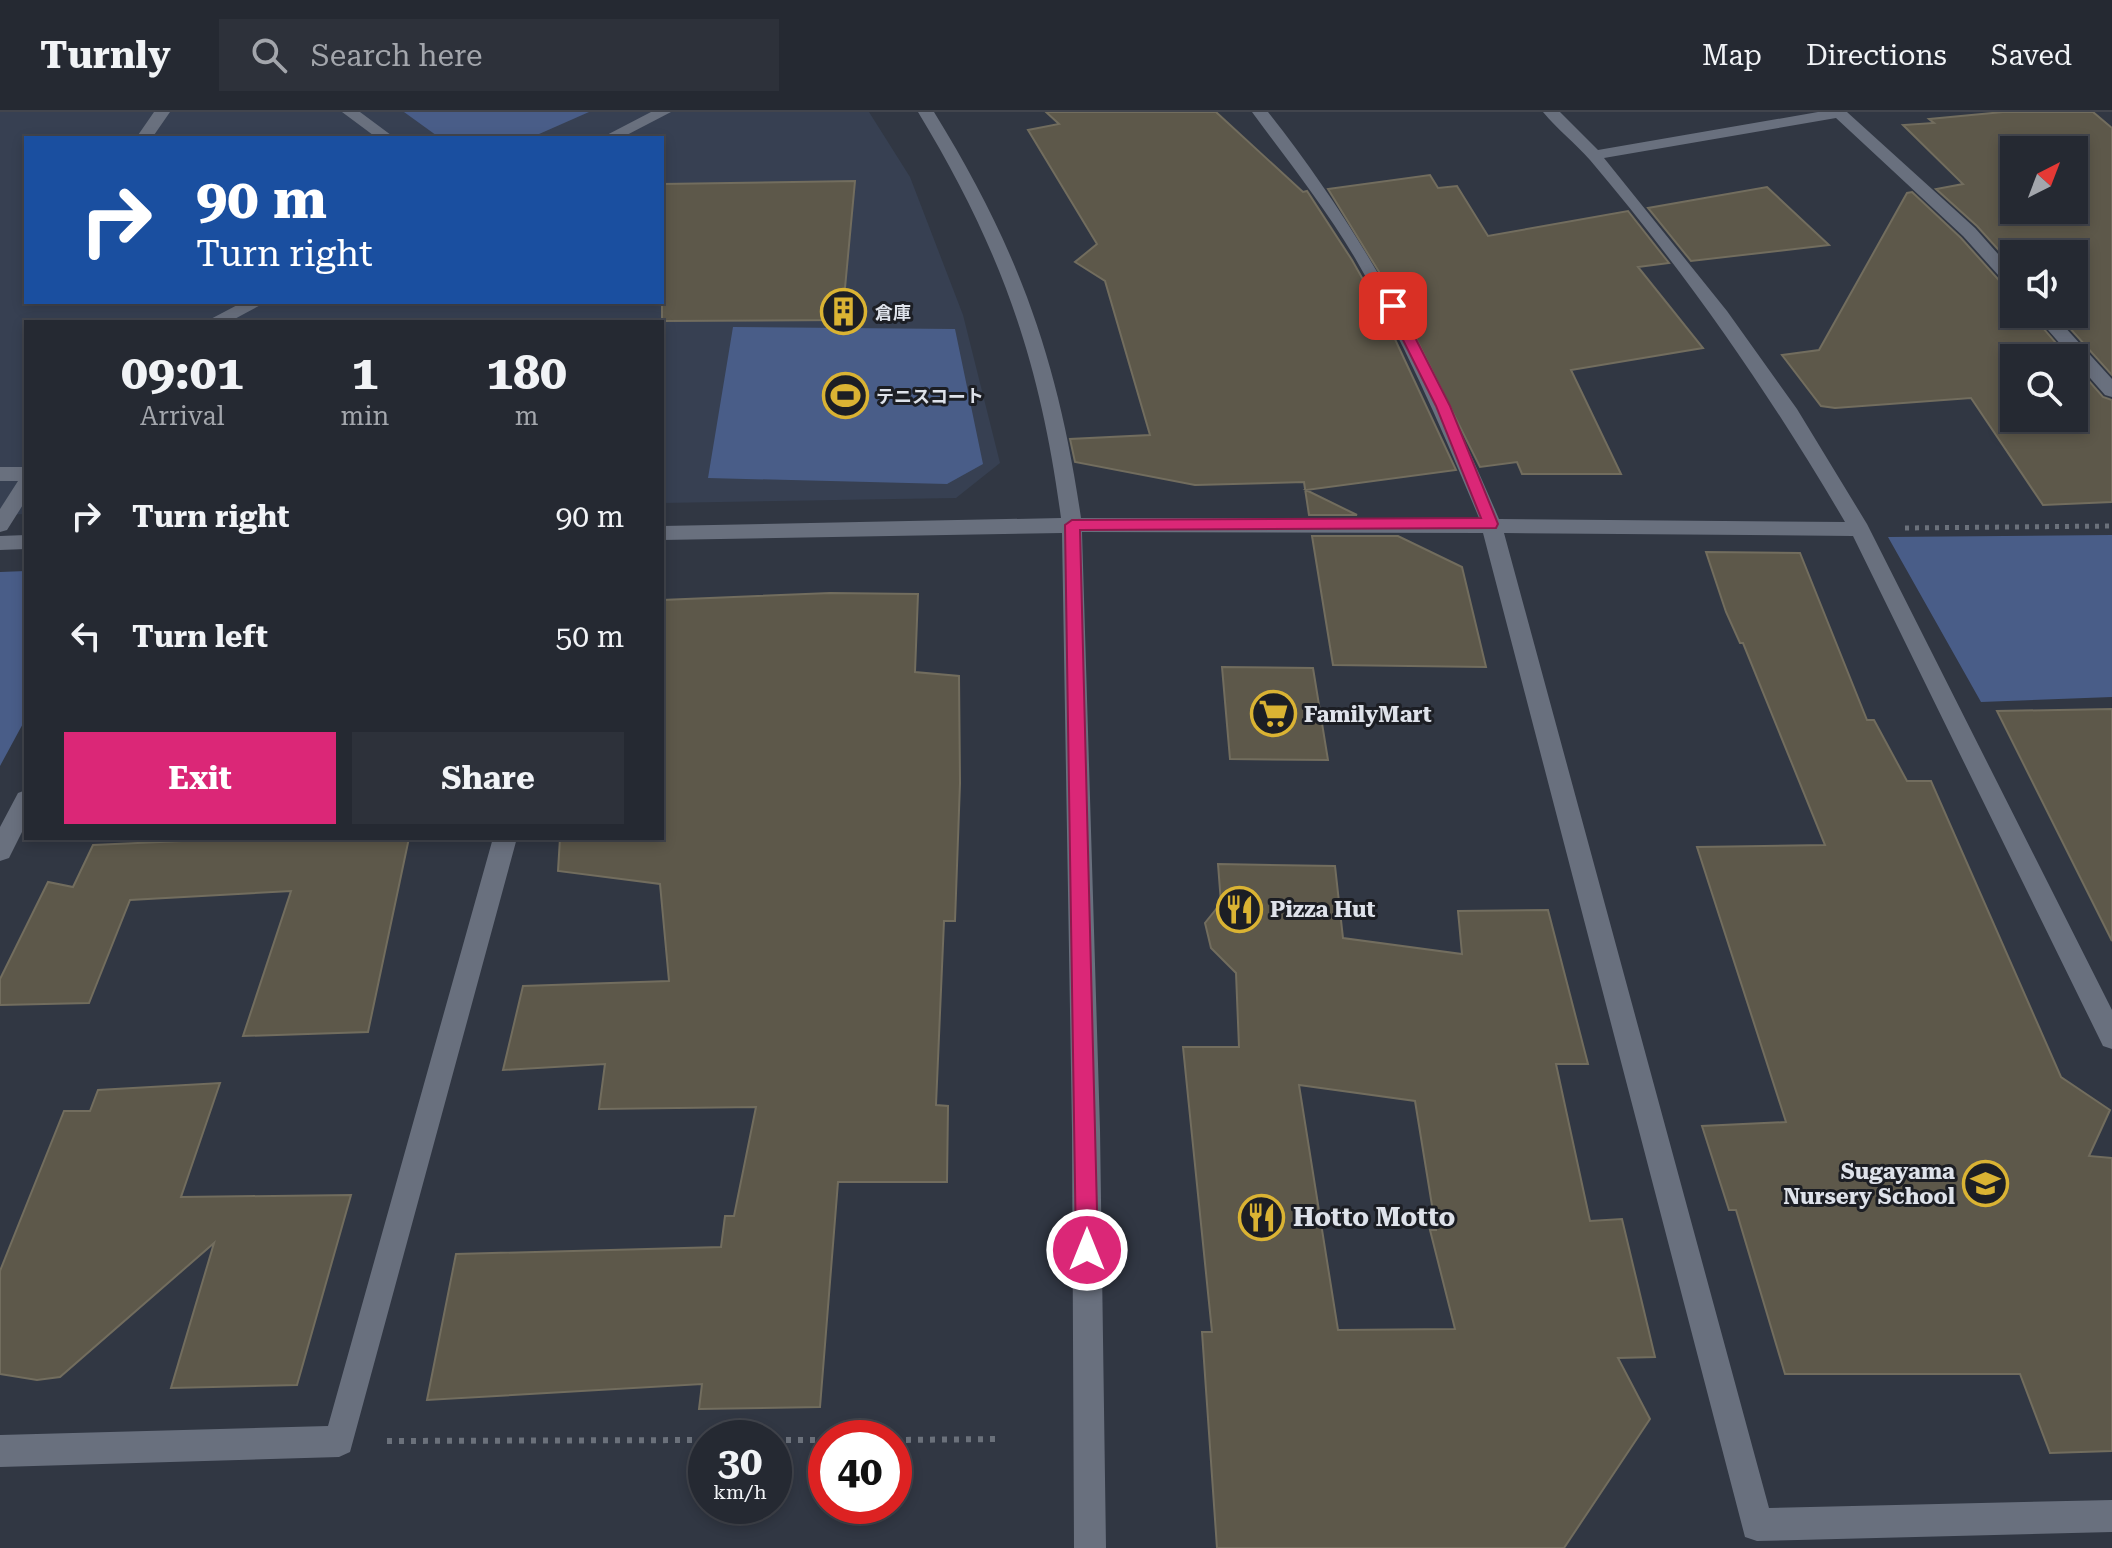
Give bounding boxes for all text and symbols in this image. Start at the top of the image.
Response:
search box [219,19,779,91]
text: Turnly [40,33,171,77]
icon: search [247,33,291,77]
text: Search here [311,38,483,73]
text: Map [1702,39,1762,72]
text: Directions [1806,39,1947,72]
text: Saved [1991,39,2072,72]
north arrow [2000,136,2088,224]
map controls [2000,136,2088,432]
text: 90 m [196,166,327,232]
icon: right [64,168,168,272]
text: Turn right [196,233,373,275]
button: sound [2000,240,2088,328]
pin [1359,272,1427,340]
icon: arrive [1371,284,1415,328]
building icon: 倉庫 [820,288,868,336]
place label: 倉庫 [875,302,911,323]
button: search [2000,344,2088,432]
text: 09:01 [121,345,244,401]
text: 1 [351,345,378,401]
text: 180 [486,345,567,401]
sports icon: テニスコート [821,372,869,420]
place label: テニスコート [876,386,984,407]
text: Arrival [140,401,225,431]
text: min [341,401,389,431]
text: m [515,401,539,431]
icon: right [64,494,108,538]
text: Turn right [132,499,289,534]
text: 90 m [555,499,624,534]
icon: left [64,614,108,658]
text: Turn left [132,619,268,654]
text: 50 m [555,619,624,654]
supermarket icon: FamilyMart [1249,690,1297,738]
place label: FamilyMart [1304,702,1432,727]
button: Exit [64,732,336,824]
button: Share [352,732,624,824]
restaurant icon: Pizza Hut [1215,885,1263,933]
place label: Pizza Hut [1270,897,1376,922]
place label: Sugayama Nursery School [1783,1159,1955,1209]
school or university icon: Sugayama Nursery School [1962,1160,2010,1208]
restaurant icon: Hotto Motto [1238,1193,1286,1241]
place label: Hotto Motto [1293,1202,1455,1232]
position arrow [1045,1208,1129,1292]
speed limit sign: 40 [808,1420,912,1524]
text: 30 [718,1438,762,1485]
text: km/h [713,1480,767,1504]

